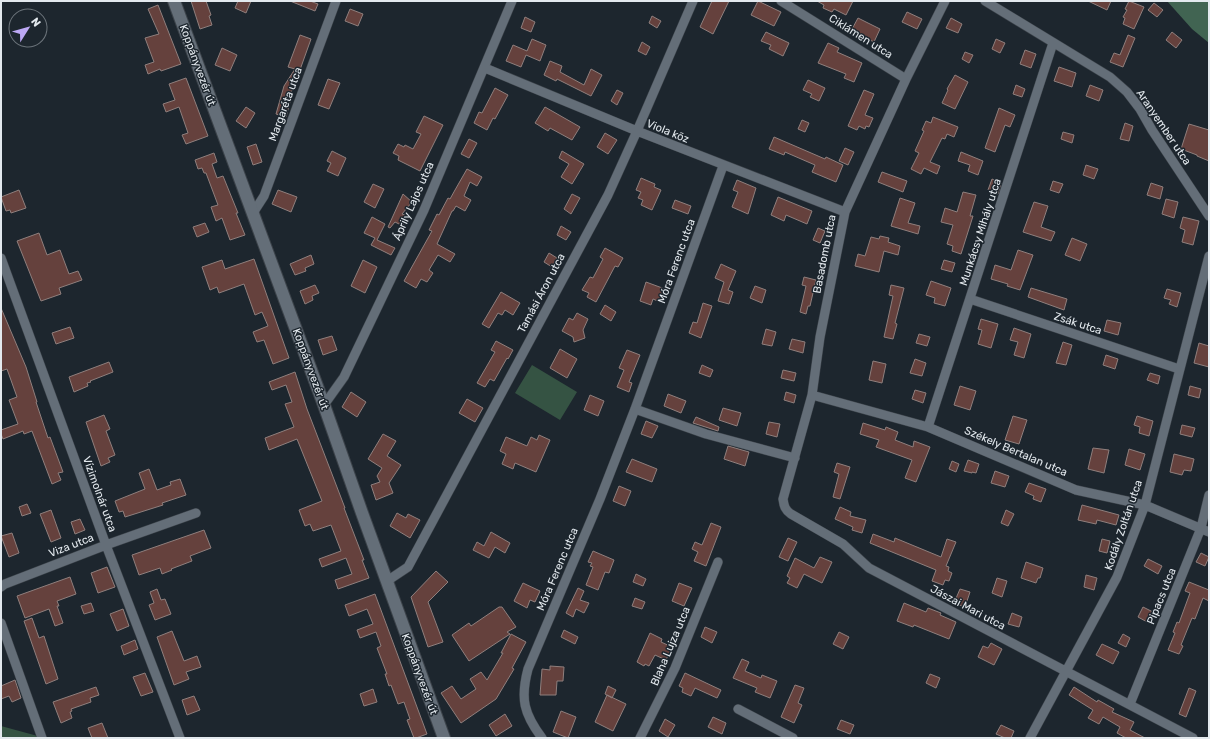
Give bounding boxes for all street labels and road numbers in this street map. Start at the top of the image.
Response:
street label: Ciklámen utca [826,12,895,61]
street label: Koppányvezér út [177,23,219,108]
street label: Margaréta utca [266,65,305,143]
street label: Aranyember utca [1134,87,1194,167]
street label: Viola köz [645,117,691,146]
street label: Áprily Lajos utca [390,160,437,243]
street label: Munkácsy Mihály utca [957,177,1004,287]
street label: Basadomb utca [810,214,839,295]
street label: Móra Ferenc utca [655,217,698,305]
street label: Tamási Áron utca [515,251,568,335]
street label: Zsák utca [1052,310,1103,337]
street label: Koppányvezér út [290,327,332,412]
street label: Székely Bertalan utca [962,424,1069,479]
street label: Vízimolnár utca [80,455,119,534]
street label: Kodály Zoltán utca [1102,478,1145,572]
street label: Móra Ferenc utca [534,526,581,613]
street label: Viza utca [47,531,96,560]
street label: Pipacs utca [1144,566,1179,626]
street label: Jászai Mari utca [928,582,1007,633]
street label: Blaha Lujza utca [648,605,693,688]
street label: Koppányvezér út [399,632,441,717]

